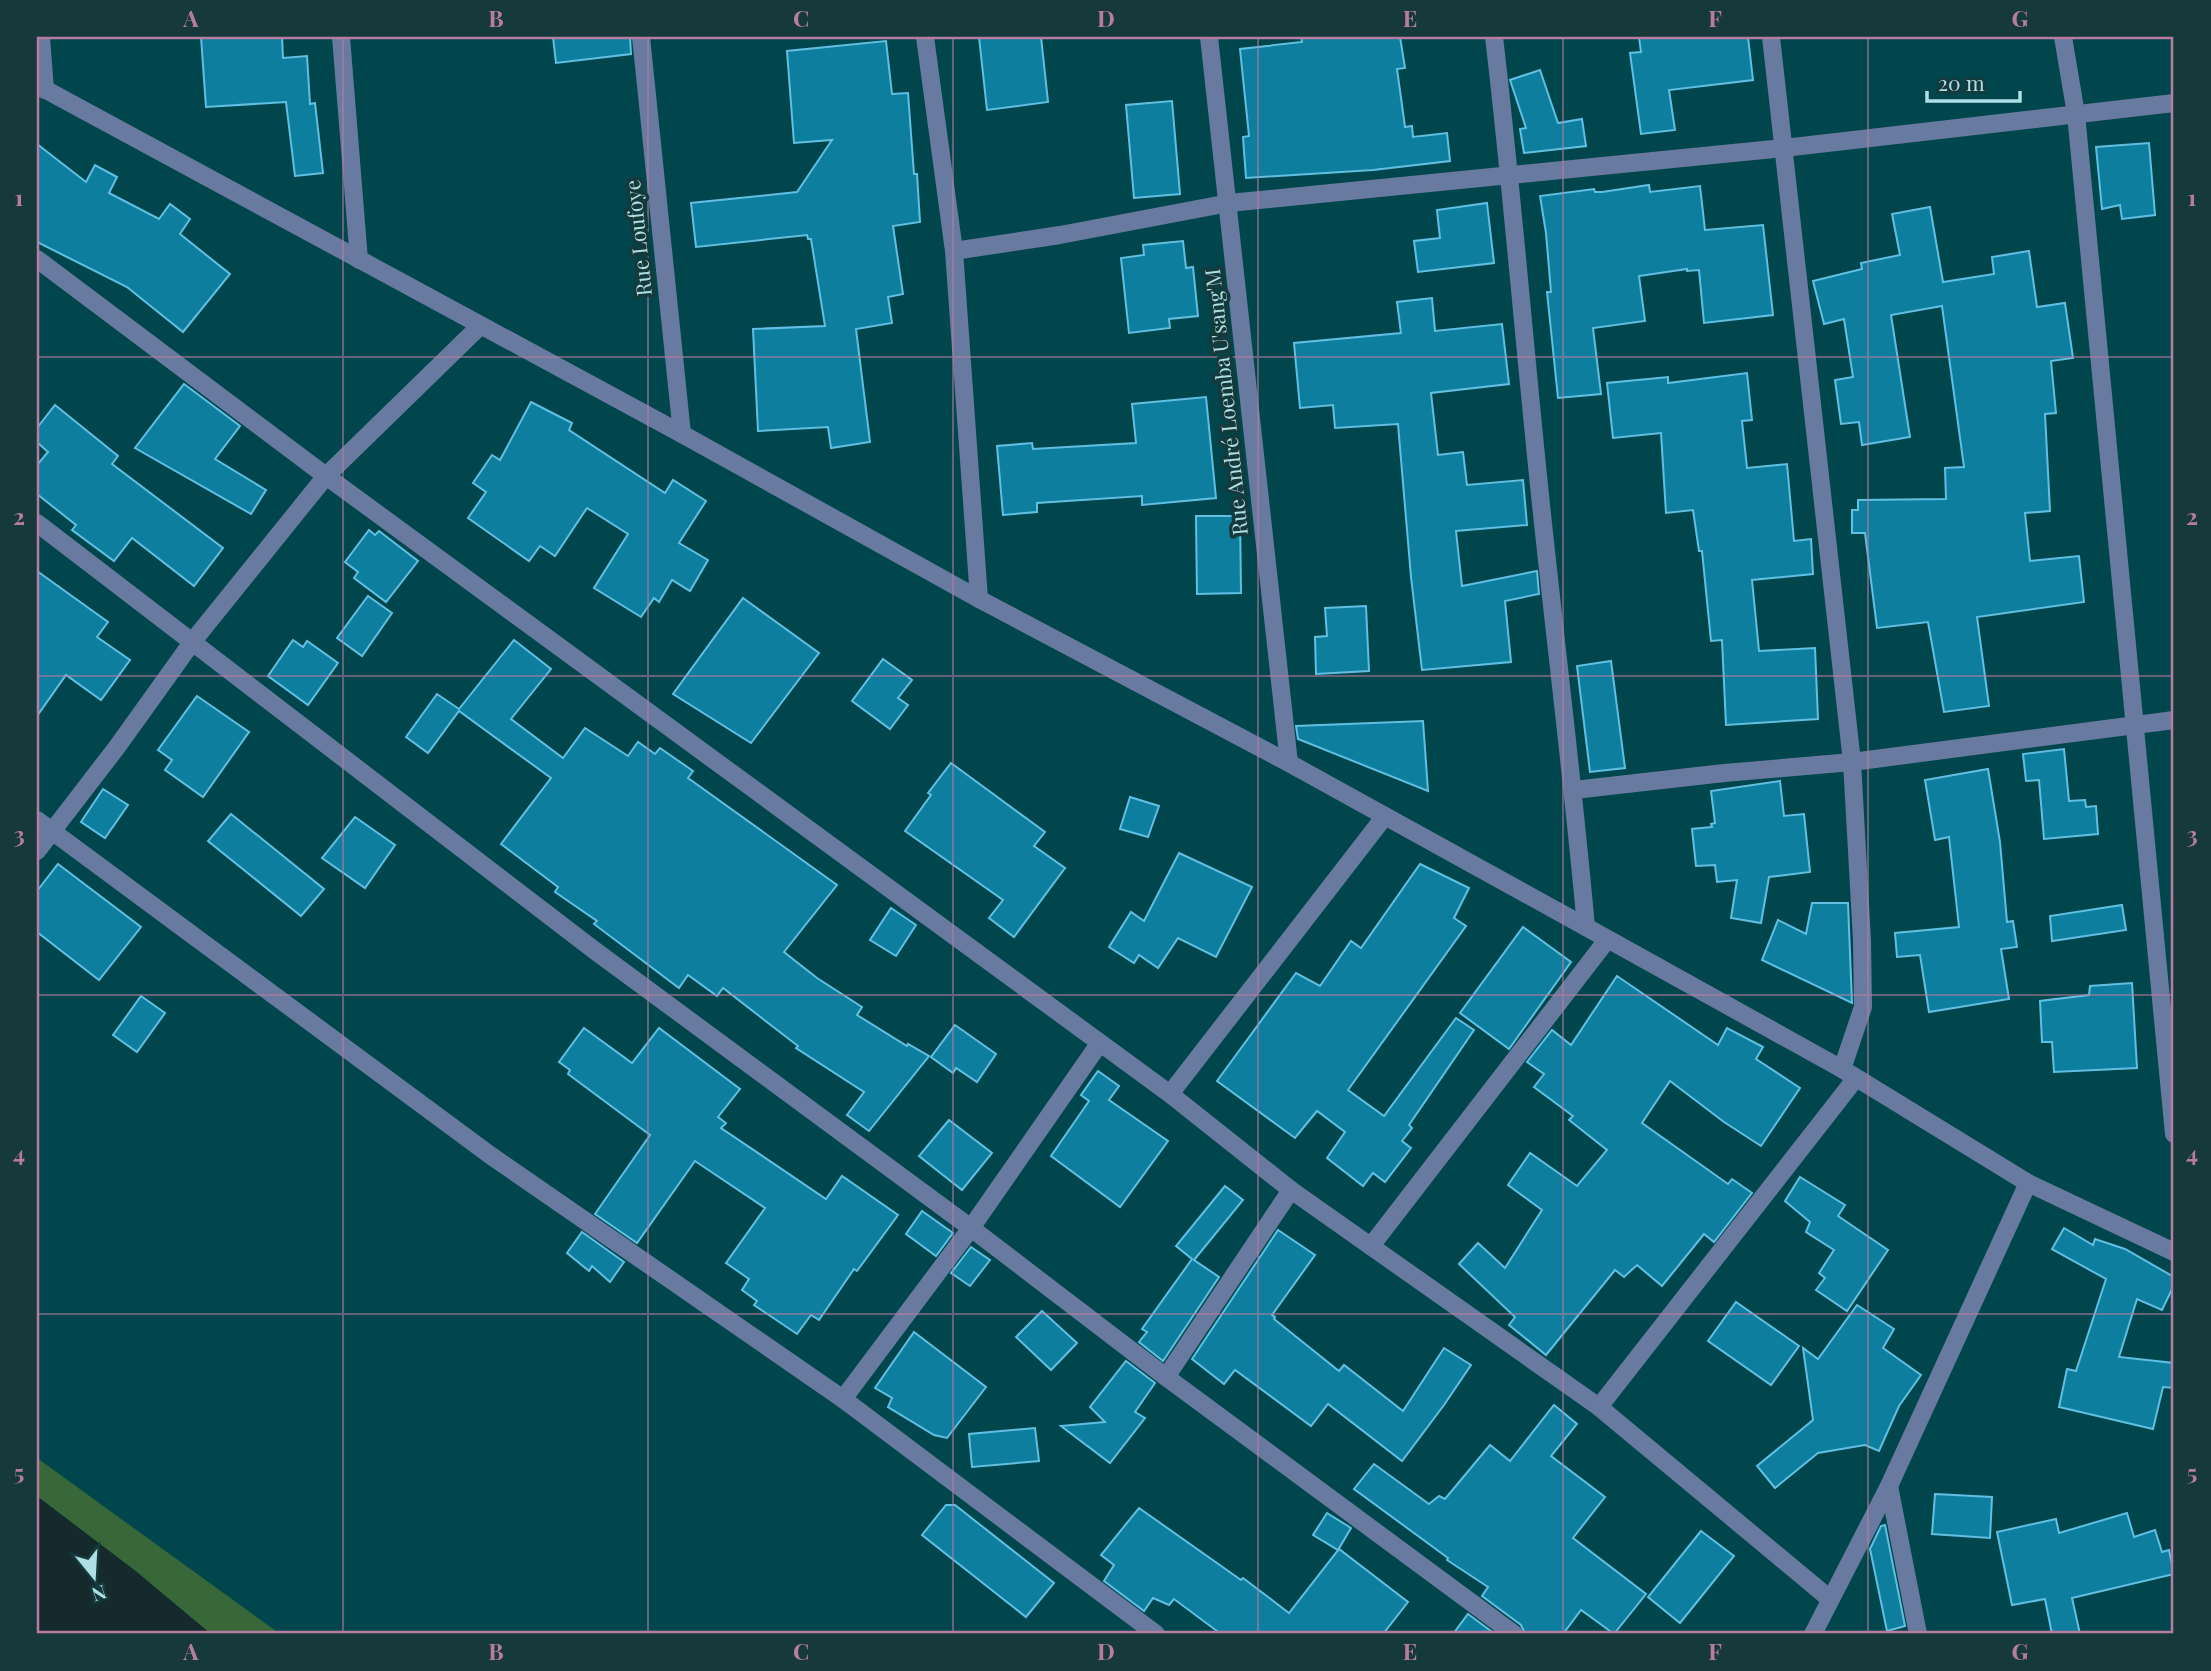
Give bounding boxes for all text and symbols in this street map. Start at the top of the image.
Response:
text: A [182,2,199,33]
text: B [488,2,504,33]
text: C [793,2,809,33]
text: D [1097,2,1115,33]
text: E [1403,2,1417,33]
text: F [1708,2,1722,33]
text: G [2012,2,2029,33]
scale bar [1927,60,2020,104]
text: 20 m [1938,68,1985,96]
street label: Rue Loufoye [617,179,657,298]
text: 1 [15,181,24,212]
text: 1 [2188,181,2197,212]
street label: Rue André Loemba U'sang'M [1197,268,1253,537]
text: 2 [13,500,25,531]
text: 2 [2186,500,2198,531]
text: 3 [13,818,25,849]
text: 3 [2186,818,2198,849]
text: 4 [13,1137,25,1168]
text: 4 [2186,1137,2198,1168]
text: 5 [14,1456,24,1487]
text: 5 [2187,1456,2197,1487]
north arrow [60,1542,130,1612]
text: N [89,1580,110,1609]
text: A [182,1635,199,1666]
text: B [488,1635,504,1666]
text: C [793,1635,809,1666]
text: D [1097,1635,1115,1666]
text: E [1403,1635,1417,1666]
text: F [1708,1635,1722,1666]
text: G [2012,1635,2029,1666]

